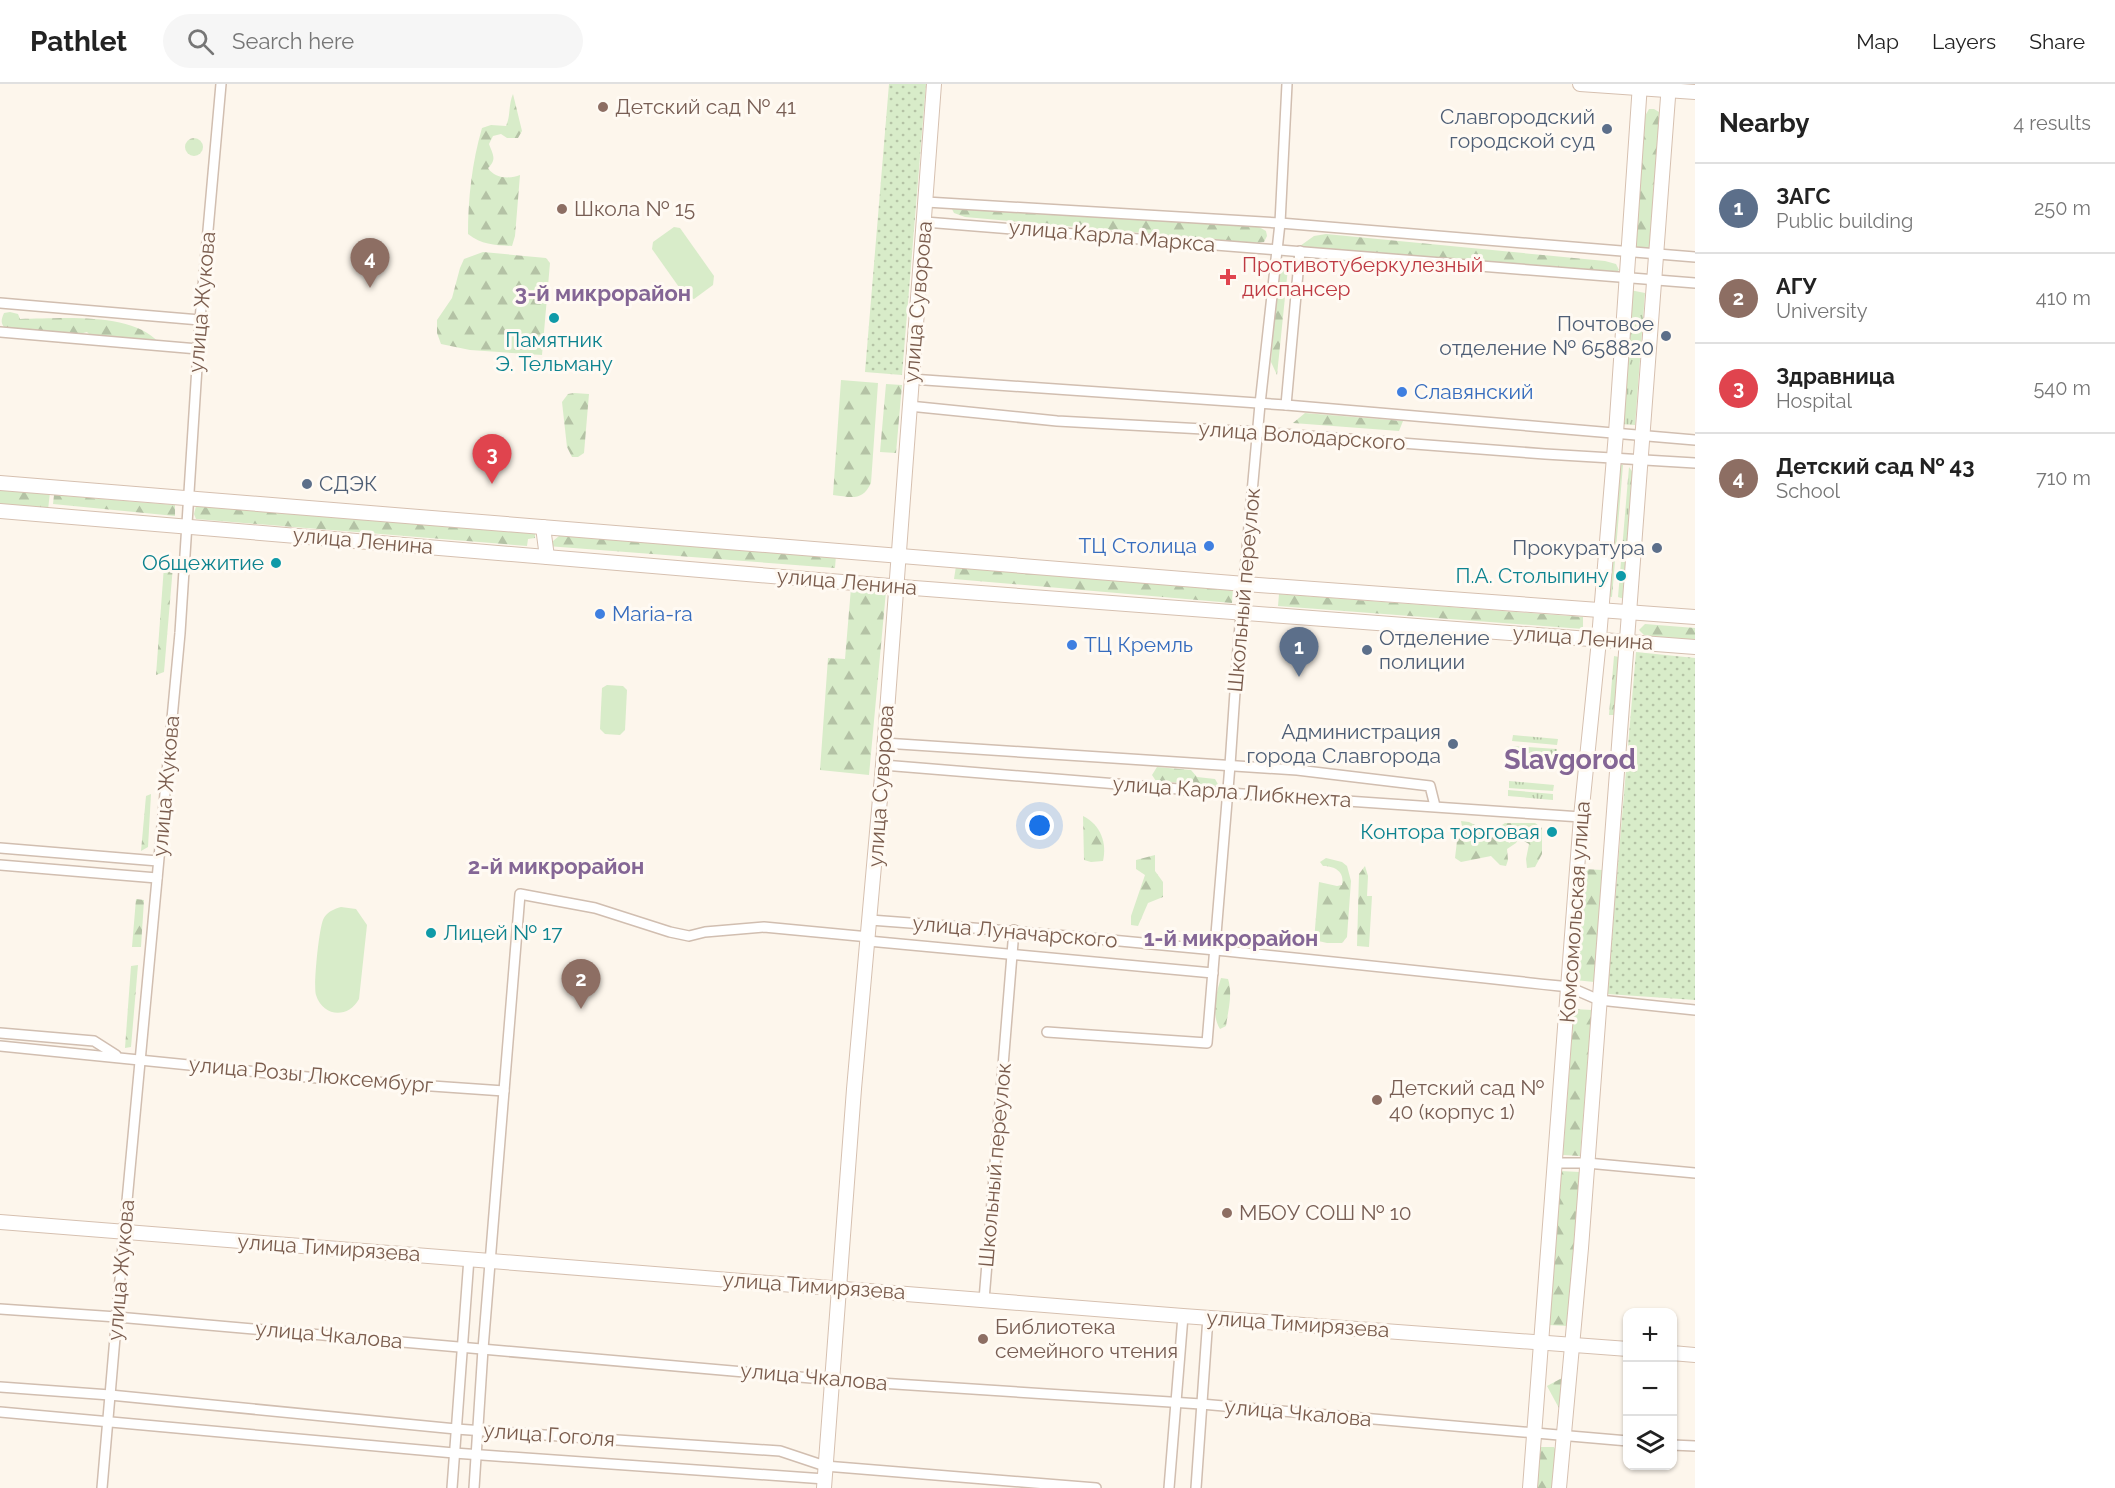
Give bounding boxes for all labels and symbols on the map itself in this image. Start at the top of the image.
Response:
place label: Детский сад № 41 [615,94,796,119]
marker: Детский сад № 41 [596,100,610,114]
place label: Славгородский городской суд [1440,104,1595,153]
marker: Славгородский городской суд [1600,122,1614,136]
place label: Школа № 15 [574,196,695,221]
marker: Школа № 15 [555,202,569,216]
street label: улица Карла Маркса [1008,214,1216,257]
street label: улица Суворова [898,220,937,384]
street label: улица Жукова [183,230,220,374]
pin: 4 [350,238,389,288]
place label: Противотуберкулезный диспансер [1242,252,1483,301]
marker: Противотуберкулезный диспансер [1219,268,1237,286]
district label: 3-й микрорайон [515,280,691,306]
marker: Памятник Э. Тельману [547,311,561,325]
place label: Почтовое отделение № 658820 [1439,311,1654,360]
place label: Памятник Э. Тельману [495,327,613,376]
marker: Почтовое отделение № 658820 [1659,329,1673,343]
place label: Славянский [1414,379,1534,404]
marker: Славянский [1395,385,1409,399]
street label: улица Володарского [1198,416,1406,455]
pin: 3 [472,434,512,484]
place label: СДЭК [319,471,377,496]
marker: СДЭК [300,477,314,491]
street label: Школьный переулок [1222,487,1265,693]
street label: улица Ленина [292,522,434,559]
place label: ТЦ Столица [1078,533,1197,558]
place label: Прокуратура [1512,535,1645,560]
marker: ТЦ Столица [1202,539,1216,553]
marker: Прокуратура [1650,541,1664,555]
place label: Общежитие [142,550,264,575]
marker: Общежитие [269,556,283,570]
street label: улица Ленина [776,563,918,600]
place label: П.А. Столыпину [1456,563,1609,588]
marker: П.А. Столыпину [1614,569,1628,583]
place label: Maria-ra [612,601,693,626]
marker: Maria-ra [593,607,607,621]
street label: улица Ленина [1512,620,1654,655]
place label: Отделение полиции [1379,625,1490,674]
pin: 1 [1280,628,1318,677]
place label: ТЦ Кремль [1084,632,1193,657]
marker: ТЦ Кремль [1065,638,1079,652]
marker: Отделение полиции [1360,643,1374,657]
street label: улица Суворова [862,704,899,868]
street label: улица Жукова [147,714,184,858]
place label: Администрация города Славгорода [1246,719,1441,768]
marker: Администрация города Славгорода [1446,737,1460,751]
district label: Slavgorod [1504,744,1636,775]
street label: улица Карла Либкнехта [1112,771,1352,812]
street label: Комсомольская улица [1554,800,1595,1024]
your location [1025,811,1054,840]
place label: Контора торговая [1360,819,1540,844]
marker: Контора торговая [1545,825,1559,839]
district label: 2-й микрорайон [468,853,644,879]
street label: улица Луначарского [911,910,1119,953]
place label: Лицей № 17 [443,920,563,945]
district label: 1-й микрорайон [1144,925,1318,951]
marker: Лицей № 17 [424,926,438,940]
pin: 2 [562,960,600,1009]
street label: улица Розы Люксембург [188,1051,435,1098]
street label: Школьный переулок [973,1062,1016,1268]
place label: Детский сад № 40 (корпус 1) [1389,1075,1544,1124]
marker: Детский сад № 40 (корпус 1) [1370,1093,1384,1107]
street label: улица Жукова [102,1198,139,1342]
place label: МБОУ СОШ № 10 [1239,1200,1412,1225]
marker: МБОУ СОШ № 10 [1220,1206,1234,1220]
street label: улица Тимирязева [237,1229,421,1266]
street label: улица Тимирязева [722,1267,906,1304]
street label: улица Тимирязева [1206,1305,1390,1342]
place label: Библиотека семейного чтения [995,1314,1178,1363]
street label: улица Чкалова [254,1316,404,1353]
marker: Библиотека семейного чтения [976,1332,990,1346]
street label: улица Чкалова [739,1358,889,1395]
street label: улица Чкалова [1223,1394,1373,1431]
street label: улица Гоголя [482,1417,616,1452]

